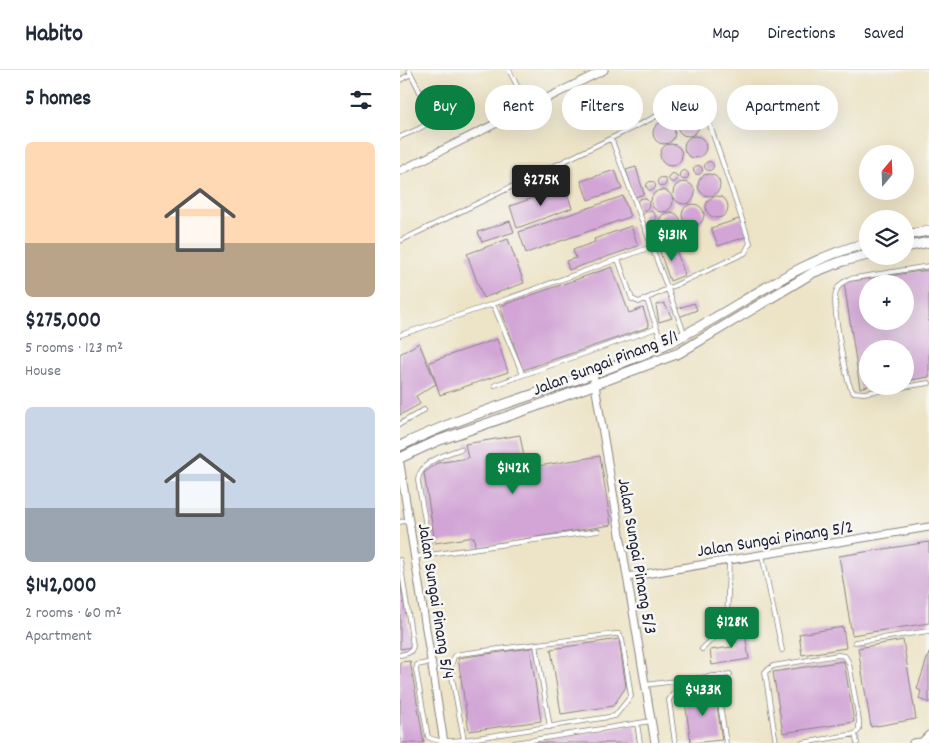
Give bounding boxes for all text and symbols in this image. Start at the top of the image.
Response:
text: Habito [25,18,83,52]
text: Map [712,22,739,47]
text: Directions [767,22,836,47]
text: Saved [864,22,904,47]
text: 5 homes [25,85,91,115]
chip: Buy [415,85,475,130]
chip: Rent [485,85,552,130]
chip: Filters [562,85,643,130]
chip: New [653,85,717,130]
chip: Apartment [727,85,838,130]
icon: filters [347,86,375,114]
north arrow [859,145,914,200]
map controls [859,145,914,395]
pin: $275K [506,164,576,207]
text: $275K [523,169,559,192]
icon: home [155,175,245,265]
button: layers [859,210,914,265]
pin: $131K [637,220,707,262]
text: $131K [657,224,687,247]
button: + [859,275,914,330]
text: $275,000 [25,307,101,337]
street label: Jalan Sungai Pinang 5/1 [530,325,682,404]
text: 5 rooms · 123 m² [25,337,123,360]
button: − [859,340,914,395]
text: House [25,360,61,383]
icon: home [155,440,245,530]
pin: $142K [478,452,548,495]
text: $142K [497,457,529,480]
street label: Jalan Sungai Pinang 5/3 [610,477,662,636]
street label: Jalan Sungai Pinang 5/2 [696,516,855,565]
street label: Jalan Sungai Pinang 5/4 [410,522,459,681]
text: $142,000 [25,572,96,602]
text: 2 rooms · 60 m² [25,602,122,625]
pin: $128K [697,606,767,649]
text: $128K [716,611,748,634]
text: Apartment [25,625,92,648]
pin: $433K [668,674,738,717]
text: $433K [685,679,721,702]

